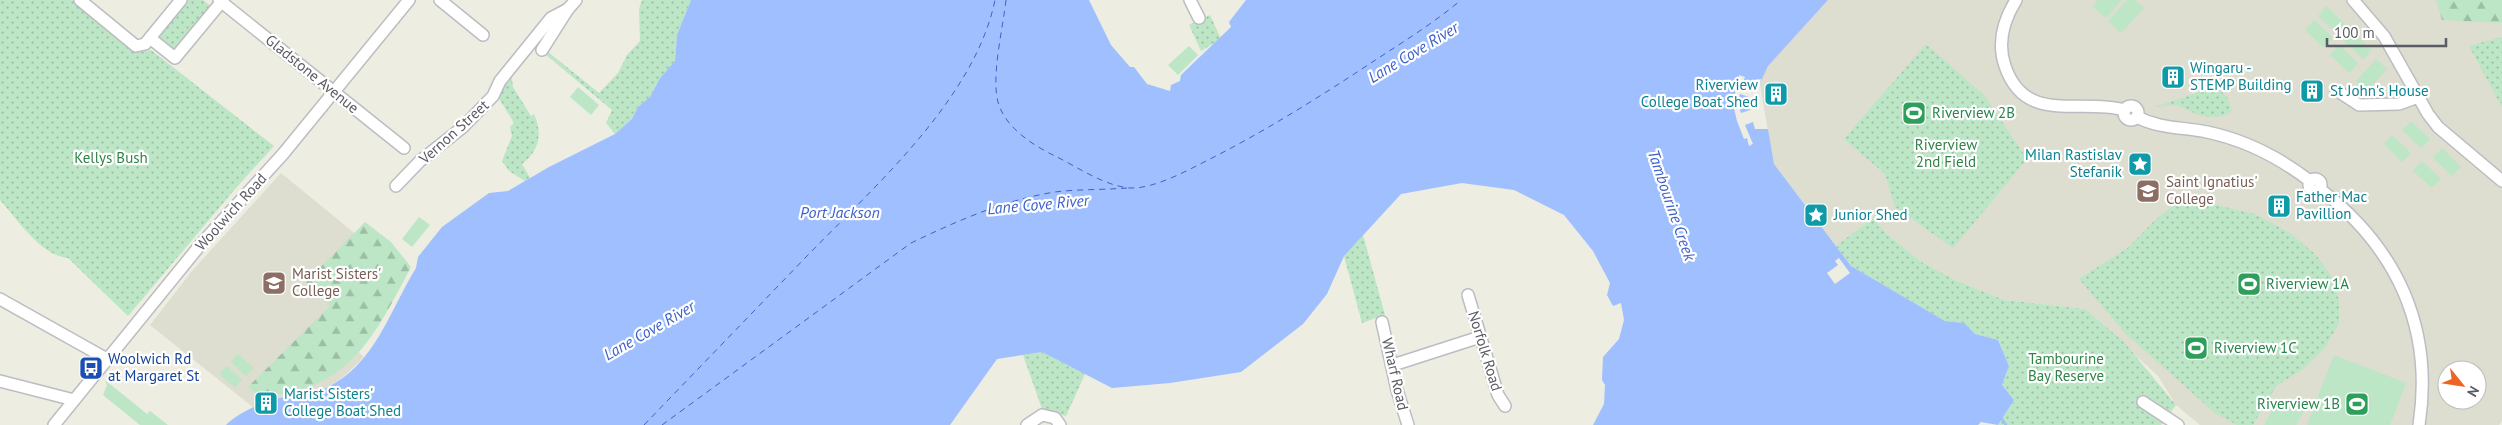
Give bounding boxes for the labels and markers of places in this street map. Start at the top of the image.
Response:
place label: Wingaru - STEMP Building [2190,58,2292,94]
building icon: Wingaru - STEMP Building [2160,64,2186,90]
place label: Riverview College Boat Shed [1641,75,1758,111]
building icon: St John's House [2299,78,2325,104]
building icon: Riverview College Boat Shed [1763,81,1789,107]
place label: St John's House [2330,81,2429,100]
sports icon: Riverview 2B [1901,100,1927,126]
place label: Riverview 2B [1932,103,2015,122]
place label: Milan Rastislav Stefanik [2025,145,2123,181]
place icon: Milan Rastislav Stefanik [2127,151,2153,177]
place label: Saint Ignatius' College [2166,172,2258,208]
school or university icon: Saint Ignatius' College [2135,178,2161,204]
place label: Father Mac Pavillion [2296,187,2368,223]
building icon: Father Mac Pavillion [2266,193,2292,219]
place icon: Junior Shed [1803,202,1829,228]
place label: Junior Shed [1833,205,1908,224]
place label: Marist Sisters' College [292,264,381,300]
school or university icon: Marist Sisters' College [261,270,287,296]
sports icon: Riverview 1A [2236,271,2262,297]
place label: Riverview 1A [2266,274,2349,293]
sports icon: Riverview 1C [2183,335,2209,361]
place label: Riverview 1C [2214,338,2297,357]
place label: Woolwich Rd at Margaret St [108,349,199,385]
bus stop icon: Woolwich Rd at Margaret St [78,355,104,381]
place label: Marist Sisters' College Boat Shed [284,384,401,420]
building icon: Marist Sisters' College Boat Shed [253,390,279,416]
sports icon: Riverview 1B [2344,391,2370,417]
place label: Riverview 1B [2257,394,2340,413]

